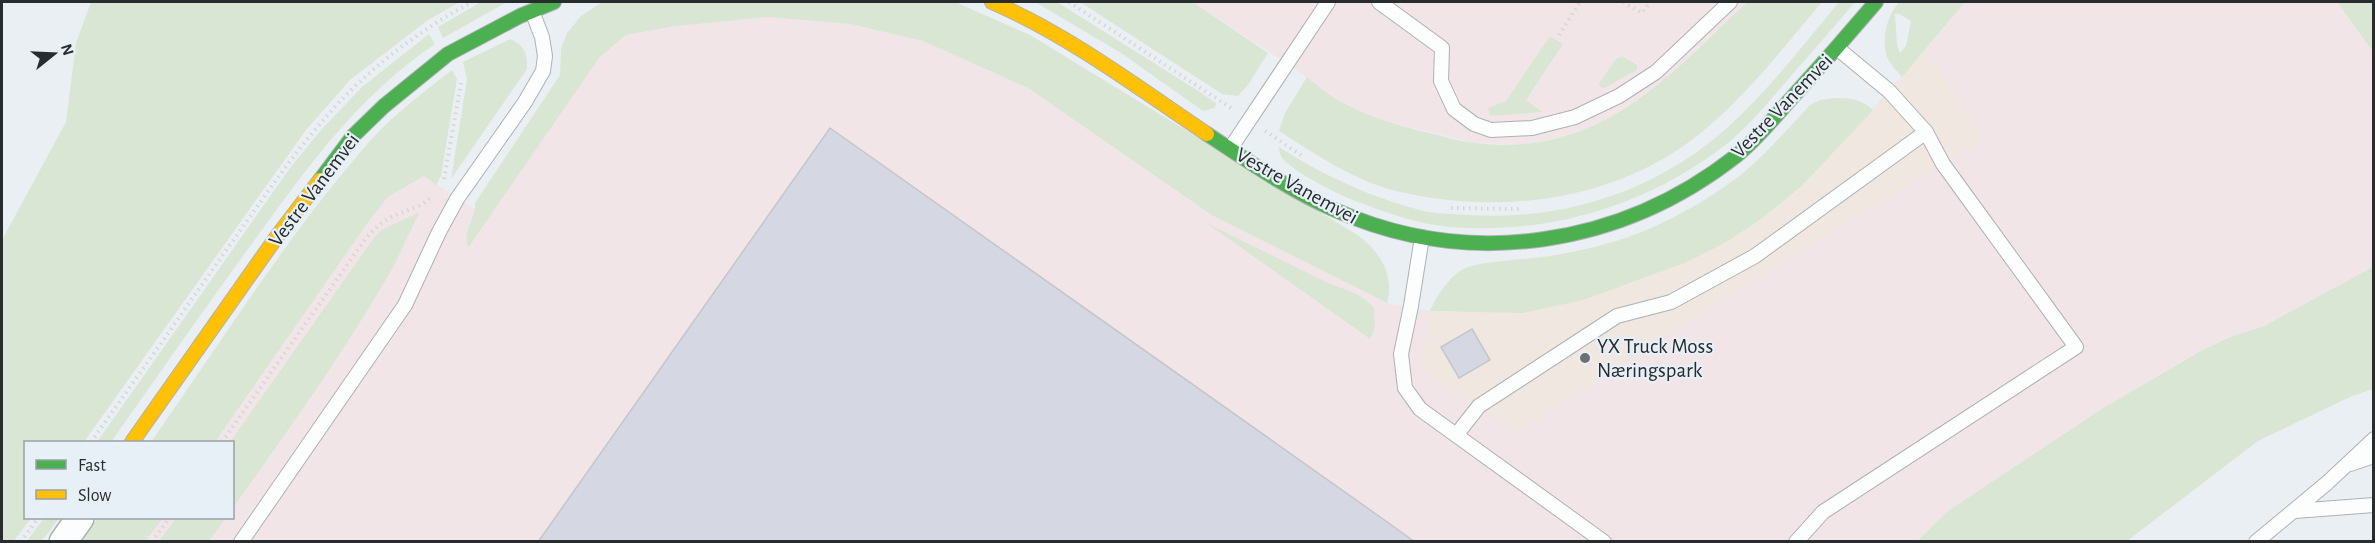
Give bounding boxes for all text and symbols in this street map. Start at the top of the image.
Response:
north arrow [24,24,84,84]
text: N [58,42,77,57]
street label: Vestre Vanemvei [1727,50,1837,162]
street label: Vestre Vanemvei [265,130,363,250]
street label: Vestre Vanemvei [1233,144,1361,228]
place label: YX Truck Moss Næringspark [1597,336,1713,381]
marker: YX Truck Moss Næringspark [1578,351,1592,365]
legend [24,441,234,519]
text: Fast [78,457,106,475]
text: Slow [78,487,111,505]

